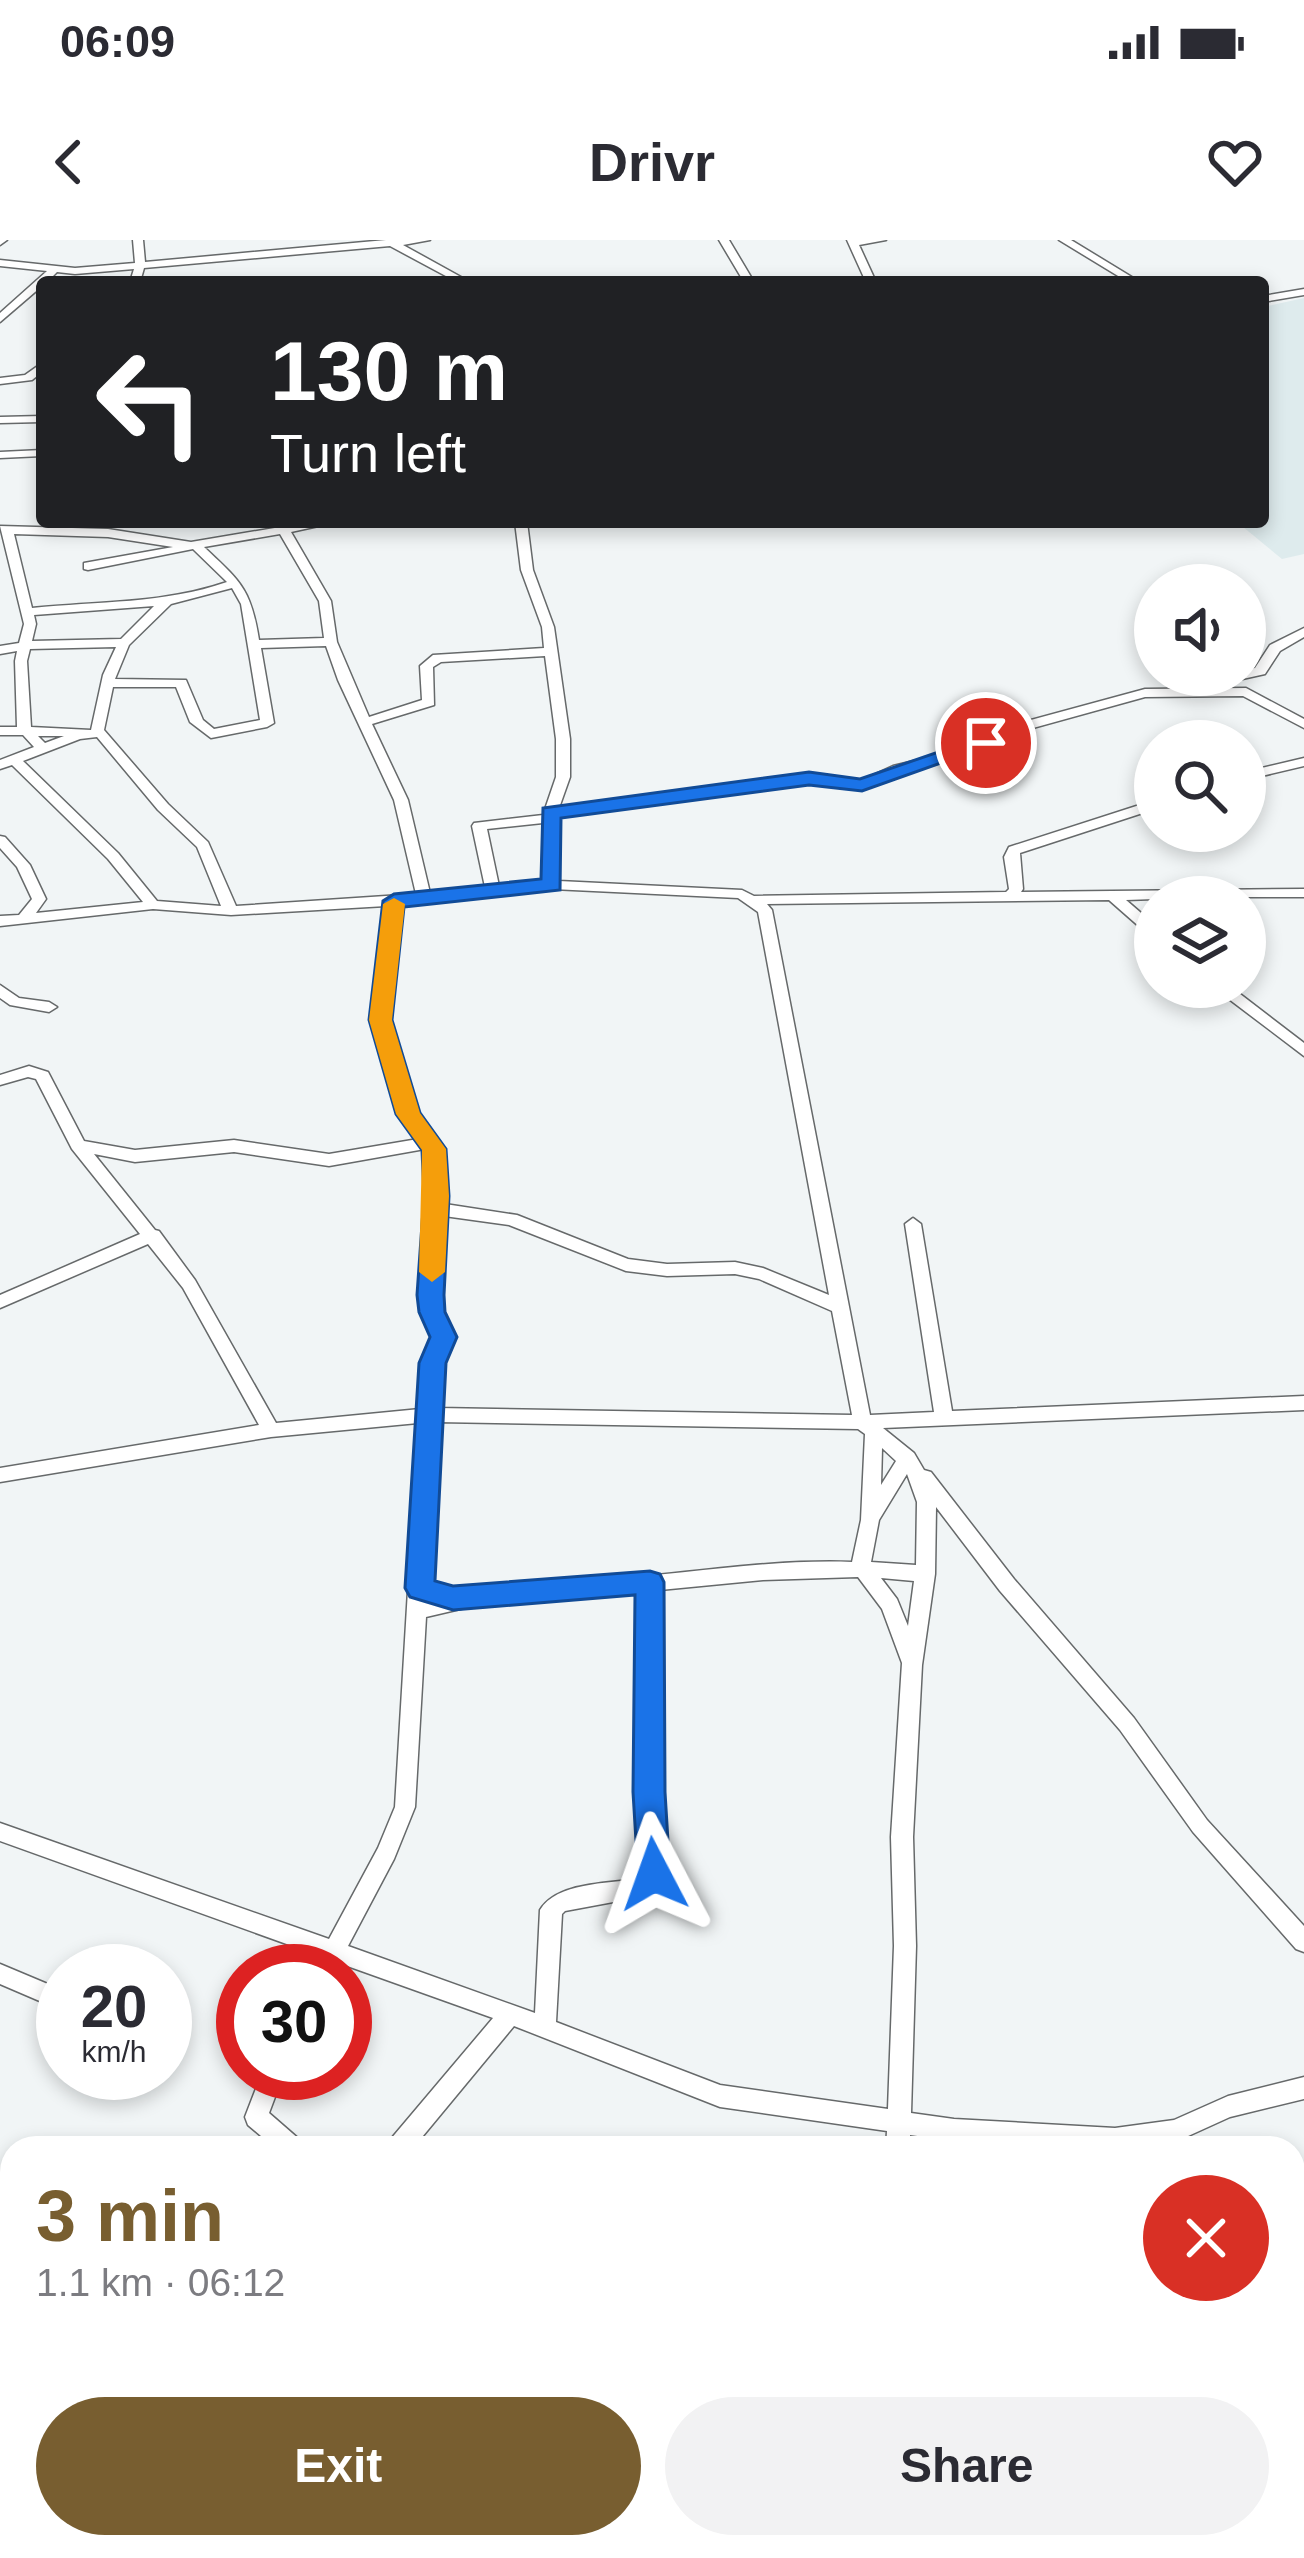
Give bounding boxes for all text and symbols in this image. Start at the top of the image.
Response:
text: 06:09 [60,16,175,67]
icon: back [36,129,102,195]
icon: heart [1202,129,1268,195]
text: Drivr [589,132,715,192]
icon: left [72,324,228,480]
text: 130 m [270,324,508,418]
text: Turn left [270,423,466,483]
map controls [1134,564,1266,1008]
button: sound [1134,564,1266,696]
pin [935,692,1037,794]
icon: arrive [953,710,1019,776]
button: search [1134,720,1266,852]
button: layers [1134,876,1266,1008]
position arrow [591,1811,717,1937]
speed limit sign: 30 [216,1944,372,2100]
text: 20 [81,1973,147,2040]
text: km/h [81,2035,147,2068]
button: close [1143,2175,1269,2301]
text: 3 min [36,2176,224,2256]
text: 1.1 km · 06:12 [36,2261,285,2304]
button: Exit [36,2397,641,2535]
button: Share [665,2397,1269,2535]

